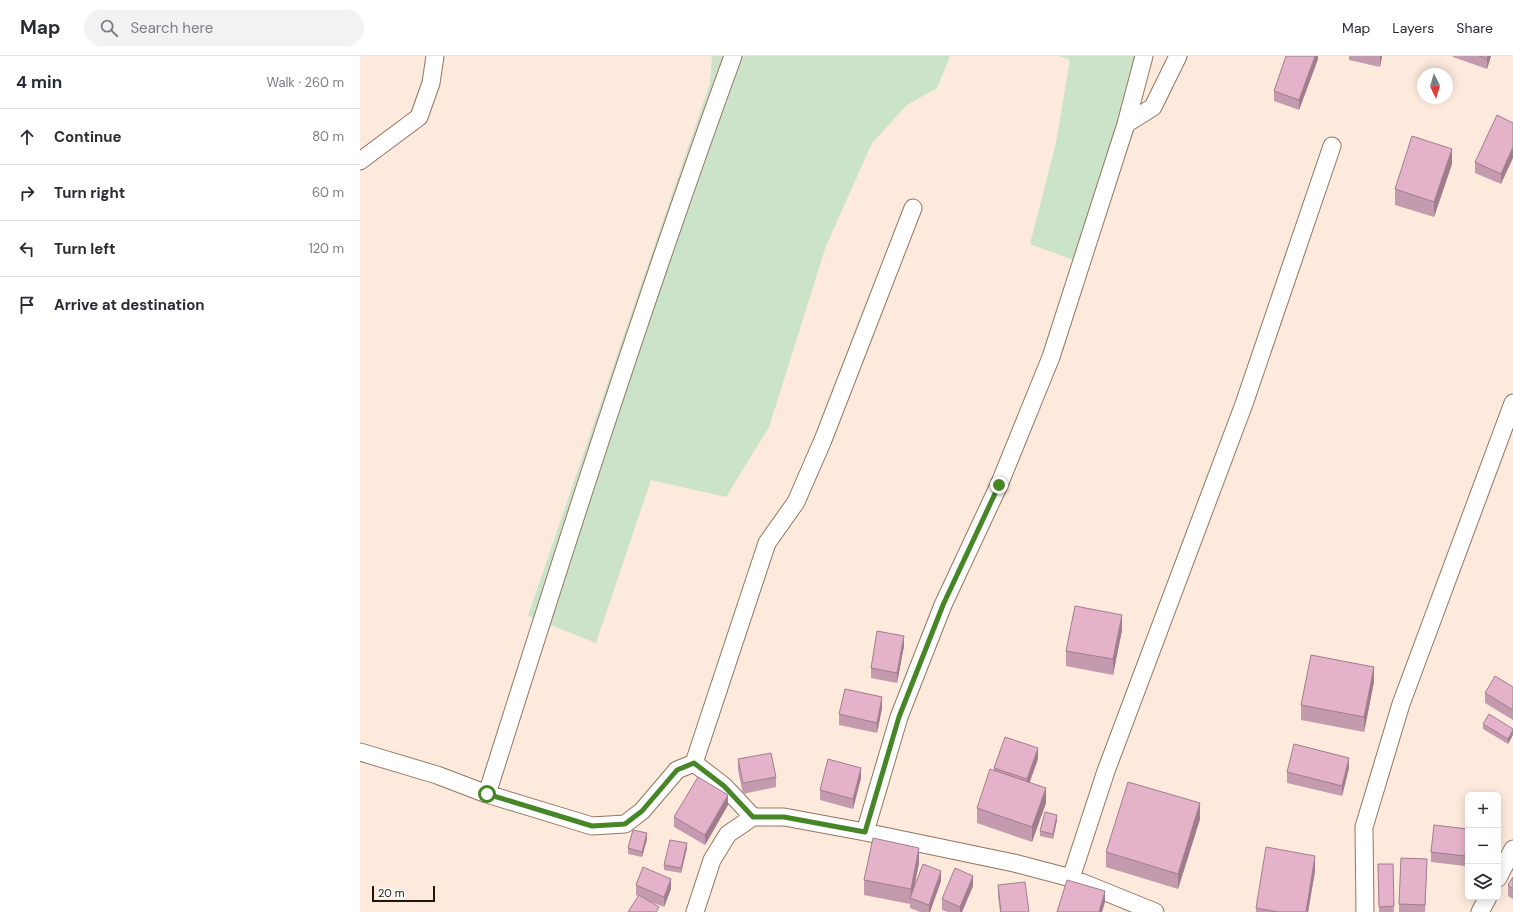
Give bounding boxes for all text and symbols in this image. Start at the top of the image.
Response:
search box [84,10,364,46]
text: Map [20,15,60,40]
icon: search [98,17,120,39]
text: Search here [130,18,213,38]
text: Map [1342,19,1370,37]
text: Layers [1392,19,1434,37]
text: Share [1456,19,1493,37]
north arrow [1417,68,1453,104]
text: 4 min [16,71,62,93]
text: Walk · 260 m [266,74,344,91]
icon: ahead [16,126,38,148]
text: Continue [54,127,122,147]
text: 80 m [312,128,344,145]
icon: right [16,182,38,204]
text: Turn right [54,183,125,203]
text: 60 m [312,184,344,201]
icon: left [16,238,38,260]
text: Turn left [54,239,115,259]
text: 120 m [309,240,344,257]
icon: arrive [16,294,38,316]
text: Arrive at destination [54,295,205,315]
route end [990,476,1008,494]
route start [478,785,496,803]
map controls [1465,792,1501,900]
button: + [1465,792,1501,828]
button: − [1465,828,1501,864]
button: layers [1465,864,1501,900]
scale bar [372,884,435,903]
text: 20 m [378,886,404,900]

